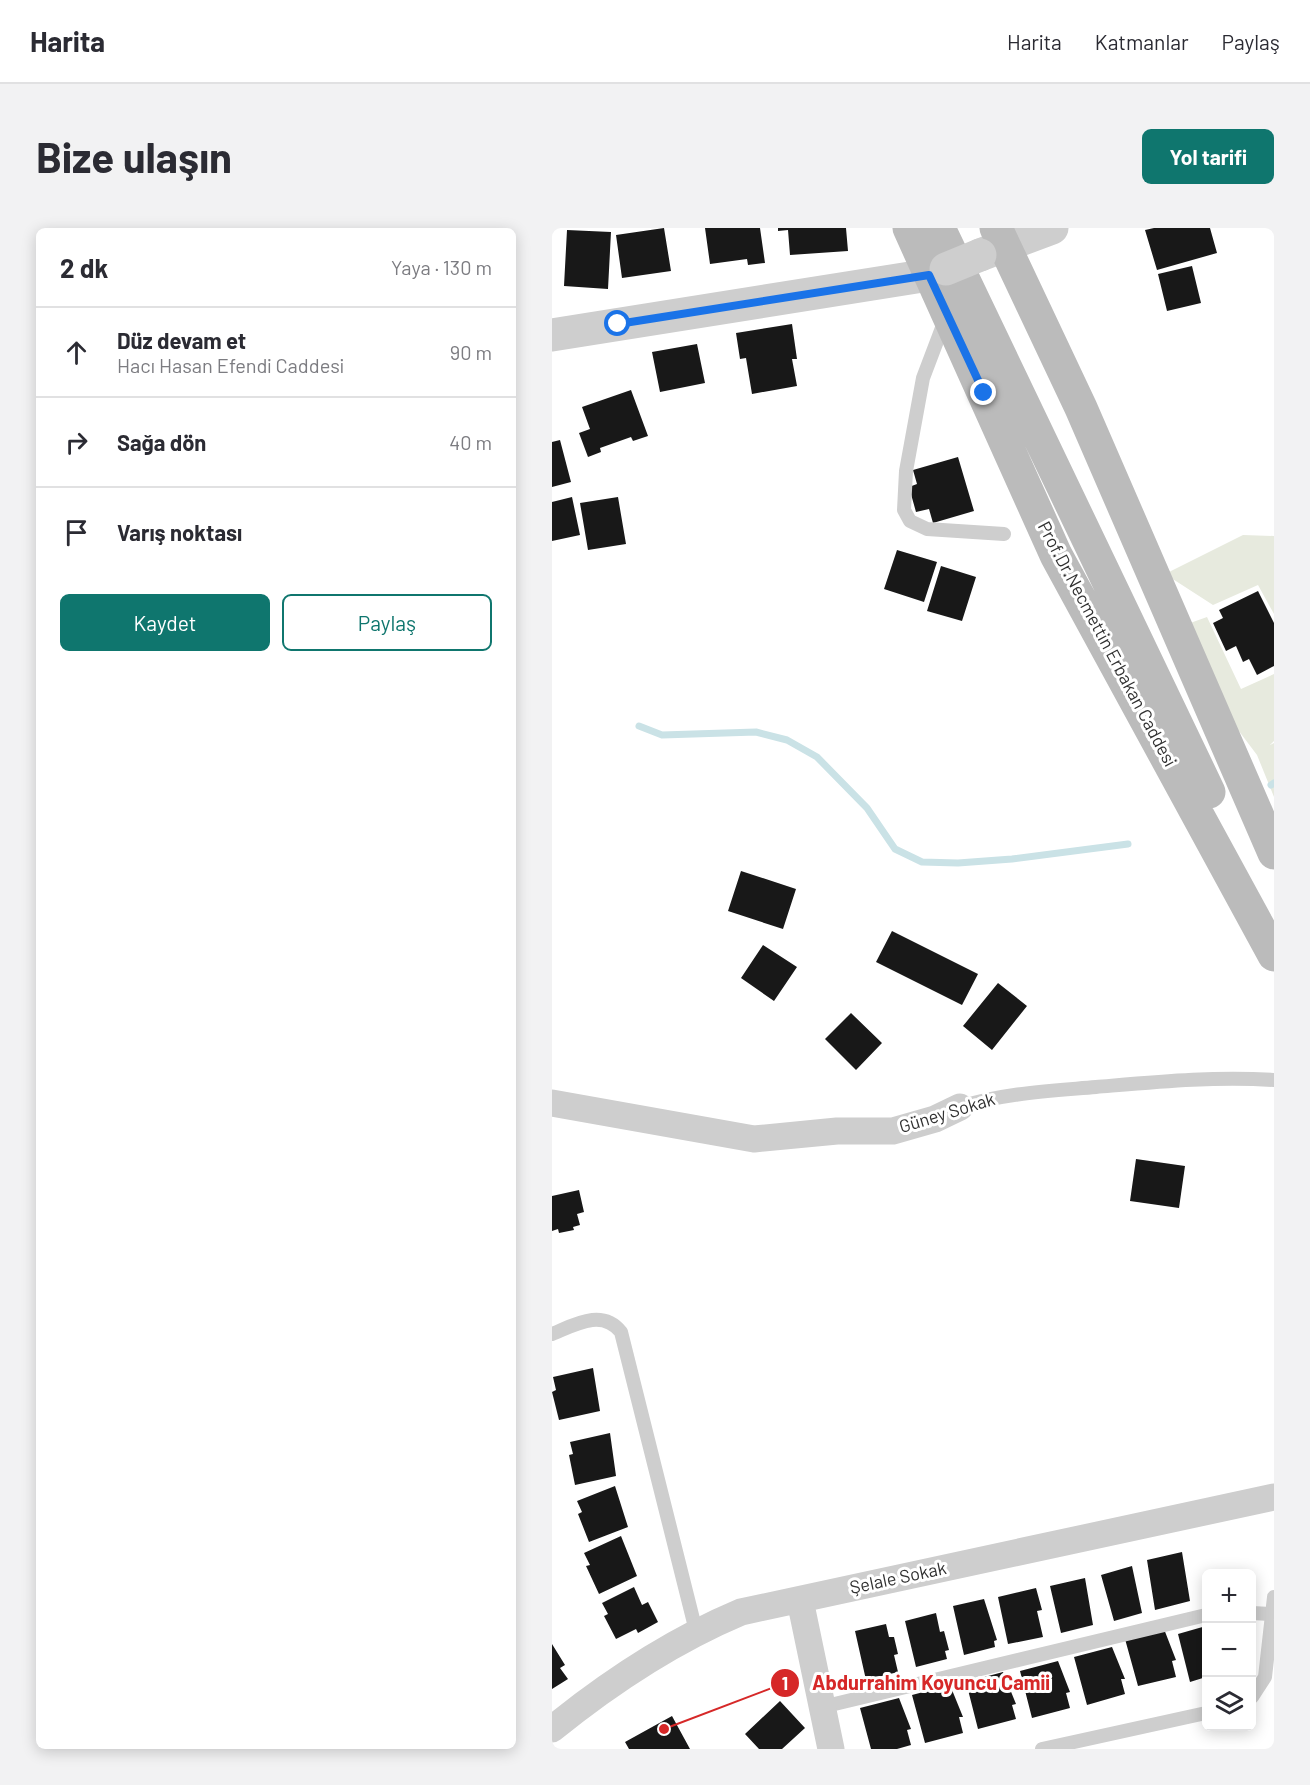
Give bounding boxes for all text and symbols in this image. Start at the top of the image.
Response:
text: Harita [30,24,105,58]
text: Harita [1007,29,1062,54]
text: Katmanlar [1095,29,1189,54]
text: Paylaş [1222,29,1280,54]
button: Yol tarifi [1142,129,1274,184]
text: Bize ulaşın [36,131,232,181]
text: 2 dk [60,252,108,283]
text: Yaya · 130 m [391,255,492,279]
route start [604,310,630,336]
text: Düz devam et [117,327,246,353]
icon: ahead [60,336,93,369]
text: 90 m [450,340,492,364]
text: Hacı Hasan Efendi Caddesi [117,353,344,377]
route end [970,379,996,405]
icon: right [60,426,93,459]
text: Sağa dön [117,429,206,455]
text: 40 m [449,430,492,454]
icon: arrive [60,516,93,549]
street label: Prof.Dr.Necmettin Erbakan Caddesi [1034,517,1182,770]
text: Varış noktası [117,519,242,545]
button: Kaydet [60,594,270,651]
button: Paylaş [282,594,492,651]
street label: Güney Sokak [896,1087,997,1137]
street label: Şelale Sokak [847,1556,948,1598]
map controls [1202,1569,1256,1731]
button: + [1202,1569,1256,1623]
button: − [1202,1623,1256,1677]
callout: Abdurrahim Koyuncu Camii [770,1664,1062,1702]
text: Abdurrahim Koyuncu Camii [812,1670,1050,1694]
text: 1 [782,1672,788,1694]
button: layers [1202,1677,1256,1731]

